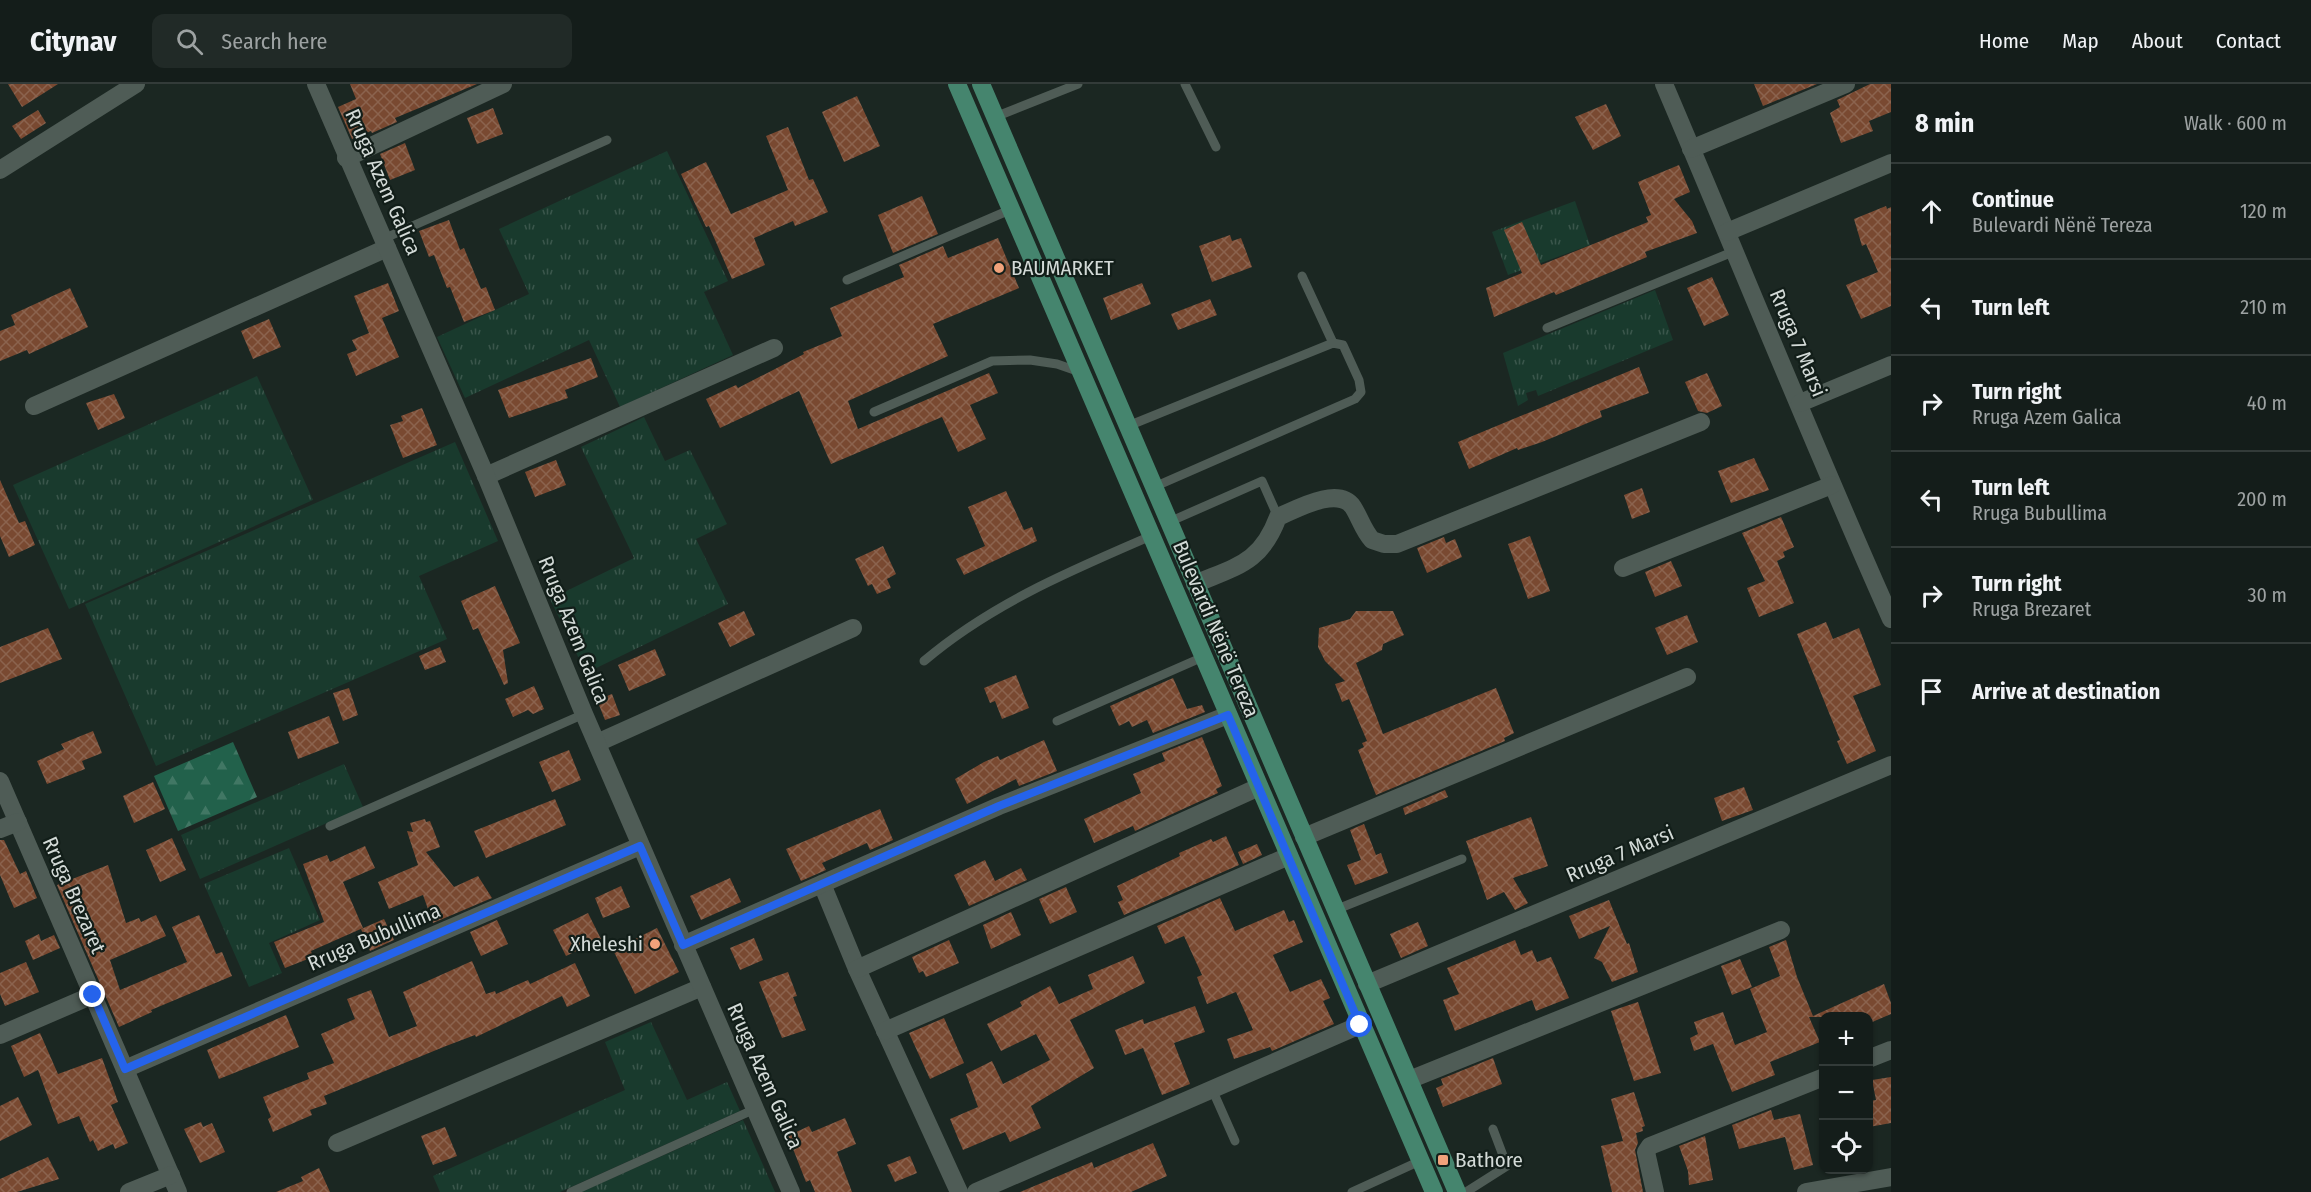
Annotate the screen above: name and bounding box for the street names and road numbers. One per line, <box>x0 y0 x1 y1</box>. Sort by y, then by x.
street label: Rruga Azem Galica <box>339 105 427 259</box>
street label: Rruga 7 Marsi <box>1764 285 1832 401</box>
street label: Bulevardi Nënë Tereza <box>1167 537 1265 721</box>
street label: Rruga Azem Galica <box>533 552 615 708</box>
street label: Rruga 7 Marsi <box>1562 820 1678 888</box>
street label: Rruga Brezaret <box>37 833 111 958</box>
street label: Rruga Bubullima <box>304 897 444 977</box>
street label: Rruga Azem Galica <box>721 999 809 1153</box>

